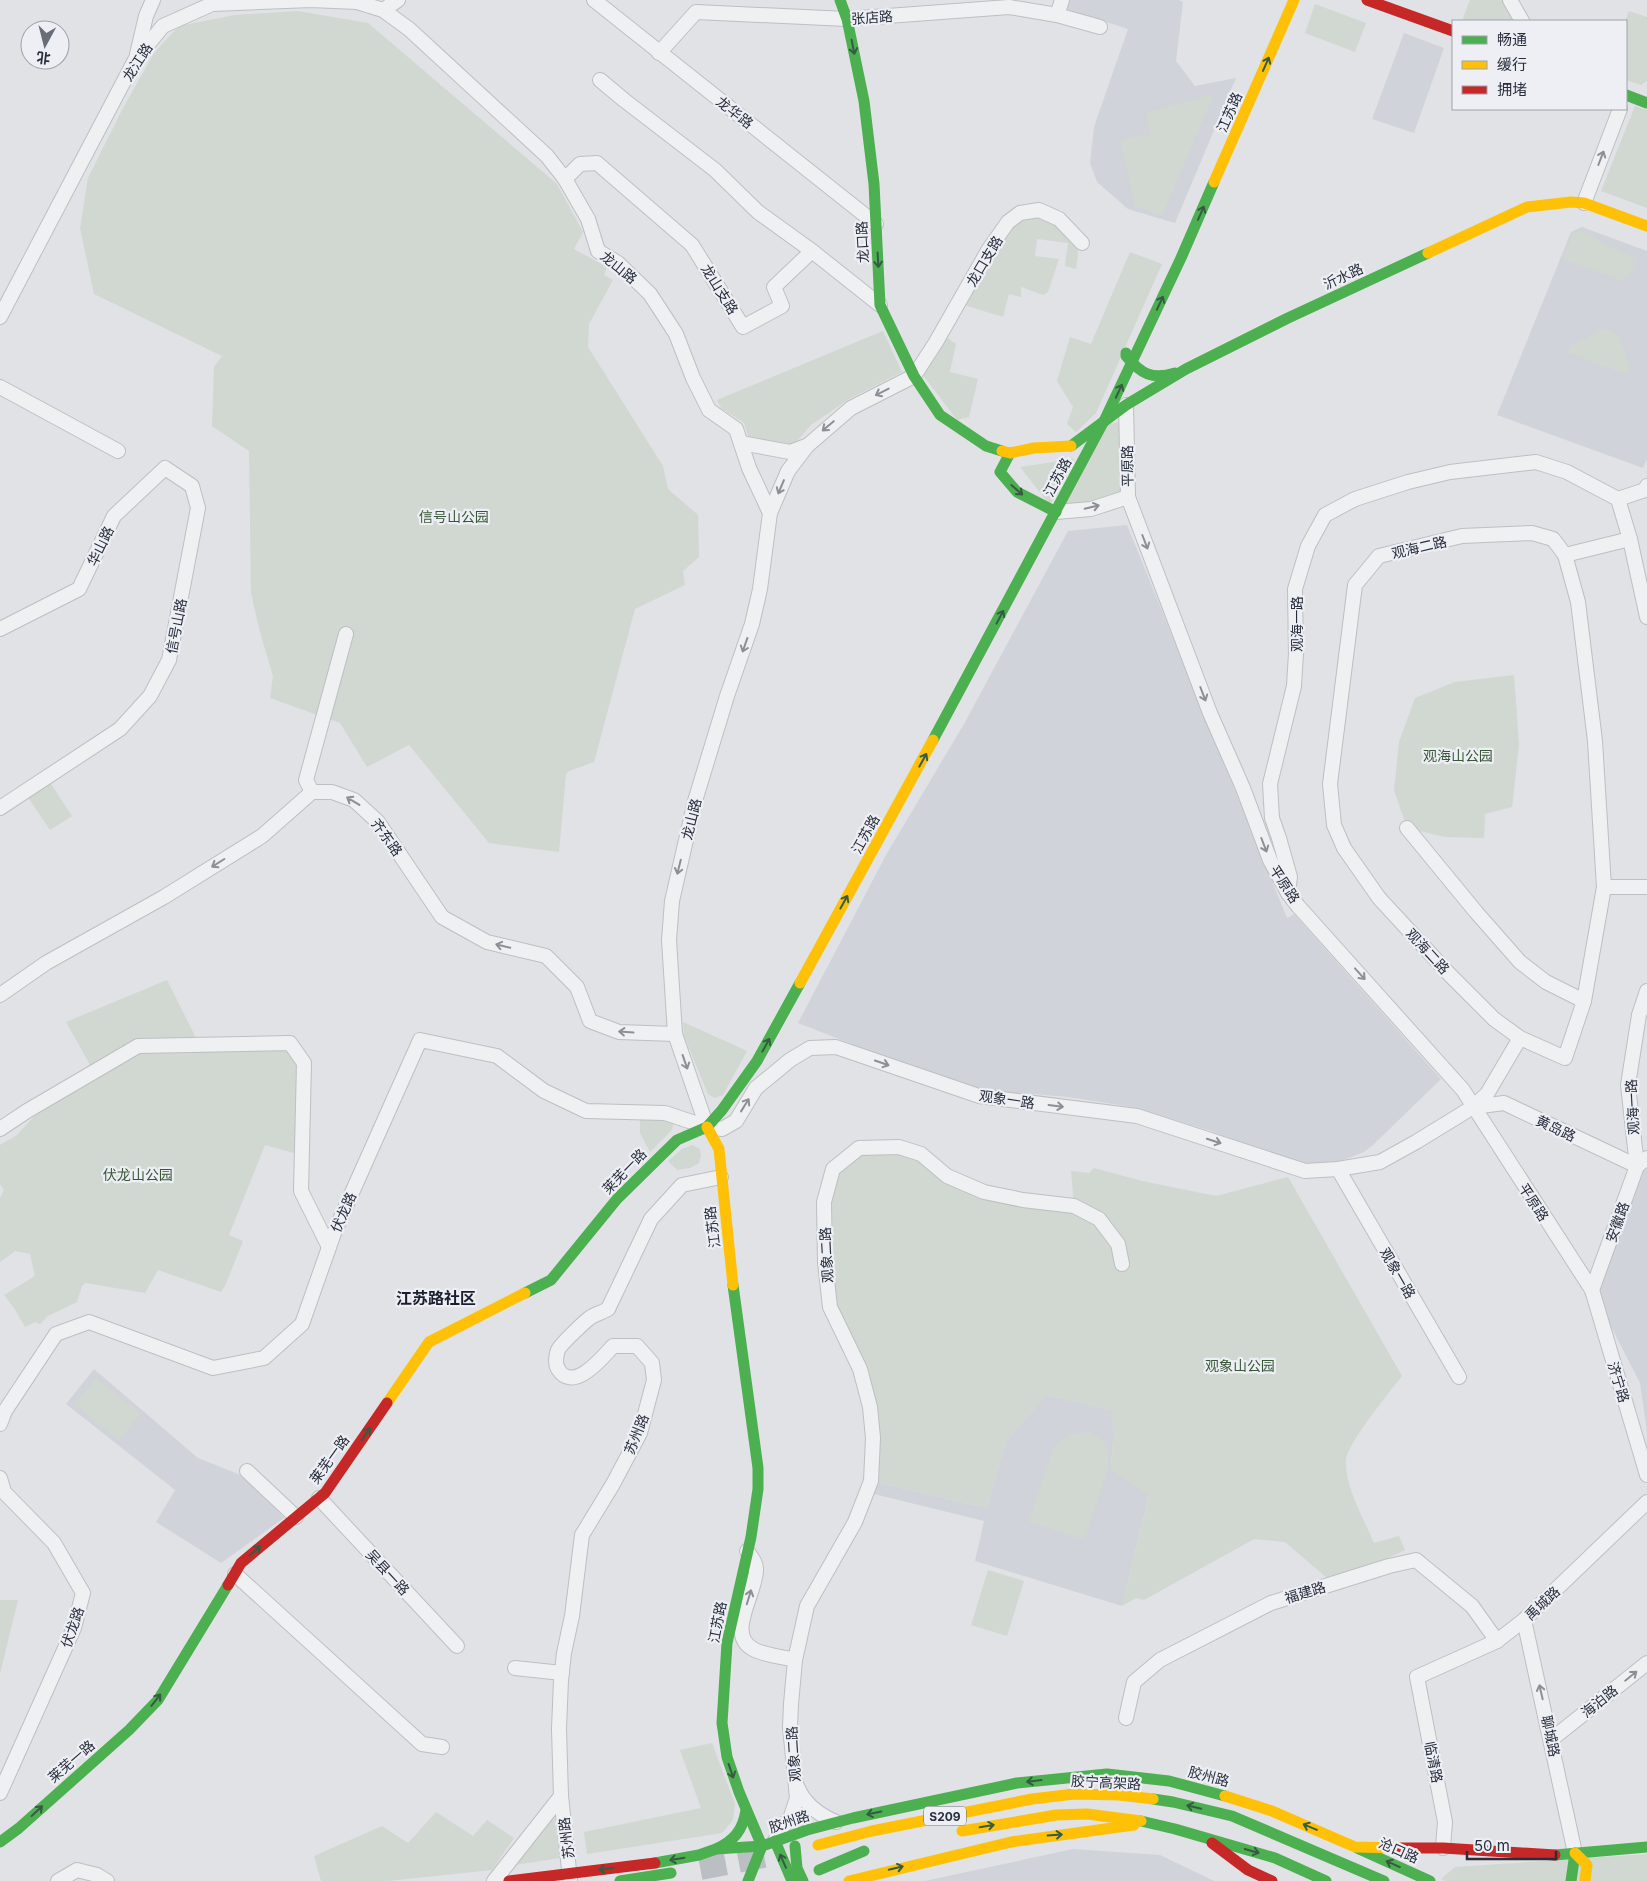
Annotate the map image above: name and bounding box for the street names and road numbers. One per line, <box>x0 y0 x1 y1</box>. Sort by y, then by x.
street label: 张店路 <box>850 7 894 27</box>
street label: 龙江路 <box>118 40 156 84</box>
street label: 江苏路 <box>1213 89 1245 135</box>
street label: 龙华路 <box>713 92 757 132</box>
street label: 龙口路 <box>852 221 872 263</box>
street label: 龙口支路 <box>962 233 1006 289</box>
street label: 龙山路 <box>597 247 641 287</box>
street label: 沂水路 <box>1320 259 1366 293</box>
street label: 龙山支路 <box>698 261 742 317</box>
street label: 平原路 <box>1118 445 1136 487</box>
street label: 江苏路 <box>1040 454 1074 500</box>
street label: 华山路 <box>83 523 117 569</box>
street label: 观海二路 <box>1390 532 1448 562</box>
street label: 观海一路 <box>1288 596 1305 652</box>
street label: 信号山路 <box>162 597 190 655</box>
street label: 龙山路 <box>678 797 704 841</box>
street label: 江苏路 <box>847 812 883 856</box>
street label: 齐东路 <box>368 815 406 859</box>
street label: 平原路 <box>1266 862 1304 906</box>
street label: 观海二路 <box>1403 925 1453 977</box>
street label: 观海一路 <box>1622 1079 1642 1135</box>
street label: 观象一路 <box>978 1087 1036 1111</box>
street label: 黄岛路 <box>1533 1111 1579 1145</box>
street label: 莱芜一路 <box>598 1145 650 1197</box>
street label: 平原路 <box>1515 1180 1553 1224</box>
street label: 伏龙路 <box>327 1189 359 1235</box>
street label: 安徽路 <box>1602 1199 1632 1245</box>
street label: 江苏路 <box>701 1205 723 1249</box>
street label: 观象二路 <box>816 1227 836 1283</box>
street label: 观象一路 <box>1377 1245 1419 1301</box>
street label: 济宁路 <box>1605 1359 1633 1405</box>
street label: 苏州路 <box>620 1411 652 1457</box>
street label: 莱芜一路 <box>306 1431 352 1487</box>
street label: 吴县一路 <box>363 1546 413 1598</box>
street label: 福建路 <box>1282 1578 1328 1606</box>
street label: 禹城路 <box>1521 1582 1563 1624</box>
street label: 江苏路 <box>705 1600 729 1644</box>
street label: 伏龙路 <box>57 1604 87 1650</box>
street label: 海泊路 <box>1577 1681 1621 1721</box>
street label: 聊城路 <box>1538 1714 1564 1758</box>
street label: 观象二路 <box>783 1725 803 1783</box>
street label: 莱芜一路 <box>44 1736 98 1786</box>
street label: 临清路 <box>1422 1740 1446 1784</box>
street label: 胶州路 <box>1187 1762 1231 1790</box>
street label: 胶宁高架路 <box>1071 1772 1141 1792</box>
street label: 胶州路 <box>766 1806 812 1836</box>
road number: S209 <box>924 1806 966 1825</box>
street label: 苏州路 <box>555 1816 577 1860</box>
street label: 沧口路 <box>1376 1834 1422 1866</box>

